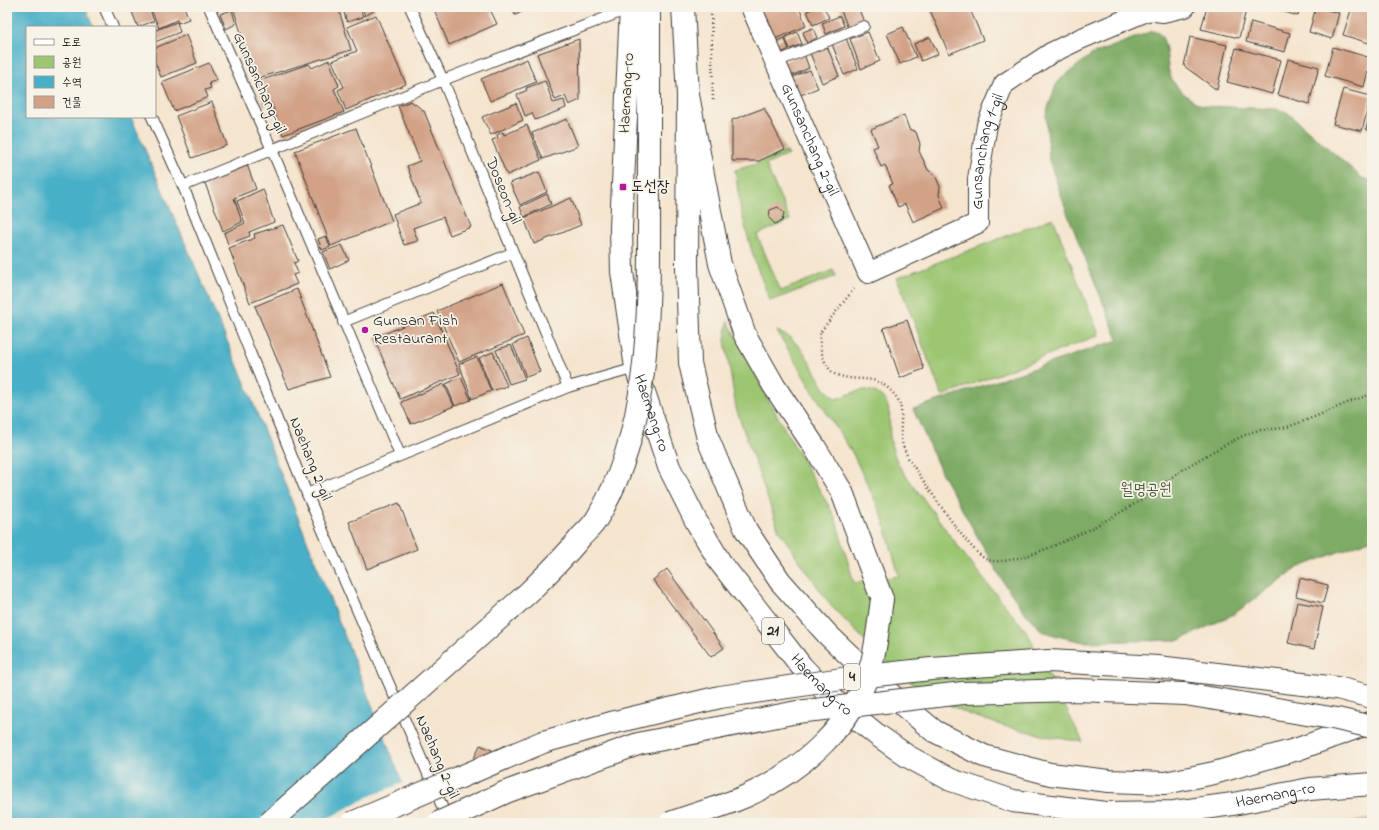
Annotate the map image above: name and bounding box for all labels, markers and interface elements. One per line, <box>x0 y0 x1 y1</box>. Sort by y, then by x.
legend <box>26 26 156 118</box>
street label: Gunsanchang-gil <box>226 28 292 138</box>
text: 도로 <box>62 34 81 52</box>
street label: Haemang-ro <box>613 52 641 134</box>
text: 공원 <box>62 54 81 72</box>
text: 수역 <box>62 74 82 92</box>
street label: Gunsanchang 2-gil <box>774 80 845 200</box>
street label: Gunsanchang 1-gil <box>966 90 1011 209</box>
text: 건물 <box>62 94 82 112</box>
street label: Doseon-gil <box>478 153 527 228</box>
place label: 도선장 <box>631 175 670 199</box>
marker: 도선장 <box>618 182 628 192</box>
place label: Gunsan Fish Restaurant <box>373 309 458 351</box>
marker: Gunsan Fish Restaurant <box>360 325 370 335</box>
street label: Haemang-ro <box>627 371 675 455</box>
street label: Naehang 2-gil <box>282 413 338 505</box>
park label: 월명공원 <box>1120 478 1172 502</box>
road number: 21 <box>762 618 784 644</box>
street label: Haemang-ro <box>784 649 857 722</box>
road number: 4 <box>844 664 860 690</box>
street label: Naehang 2-gil <box>409 712 465 803</box>
street label: Haemang-ro <box>1234 777 1316 815</box>

